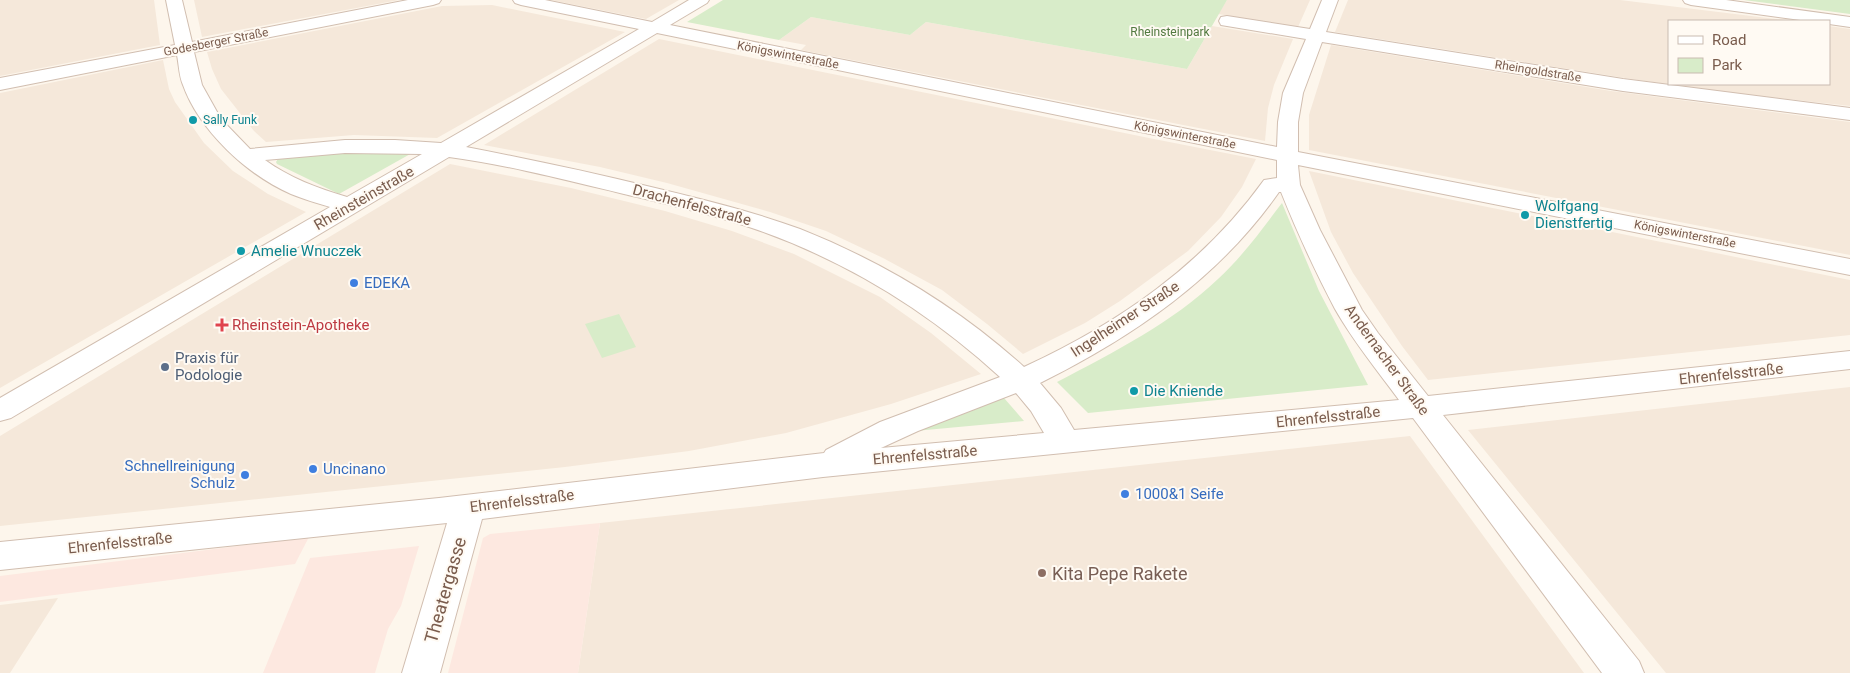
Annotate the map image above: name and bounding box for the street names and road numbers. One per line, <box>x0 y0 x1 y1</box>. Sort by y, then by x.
street label: Godesberger Straße <box>162 25 270 59</box>
street label: Königswinterstraße <box>736 38 840 72</box>
street label: Rheingoldstraße <box>1494 57 1582 85</box>
street label: Königswinterstraße <box>1133 118 1237 152</box>
street label: Rheinsteinstraße <box>311 162 417 234</box>
street label: Drachenfelsstraße <box>631 181 753 229</box>
street label: Königswinterstraße <box>1633 217 1737 251</box>
street label: Ingelheimer Straße <box>1067 277 1183 361</box>
street label: Andernacher Straße <box>1341 301 1433 419</box>
street label: Ehrenfelsstraße <box>1678 360 1784 388</box>
street label: Ehrenfelsstraße <box>1275 403 1381 431</box>
street label: Ehrenfelsstraße <box>872 441 978 469</box>
street label: Ehrenfelsstraße <box>469 486 575 516</box>
street label: Ehrenfelsstraße <box>67 529 173 557</box>
street label: Theatergasse <box>420 535 470 645</box>

